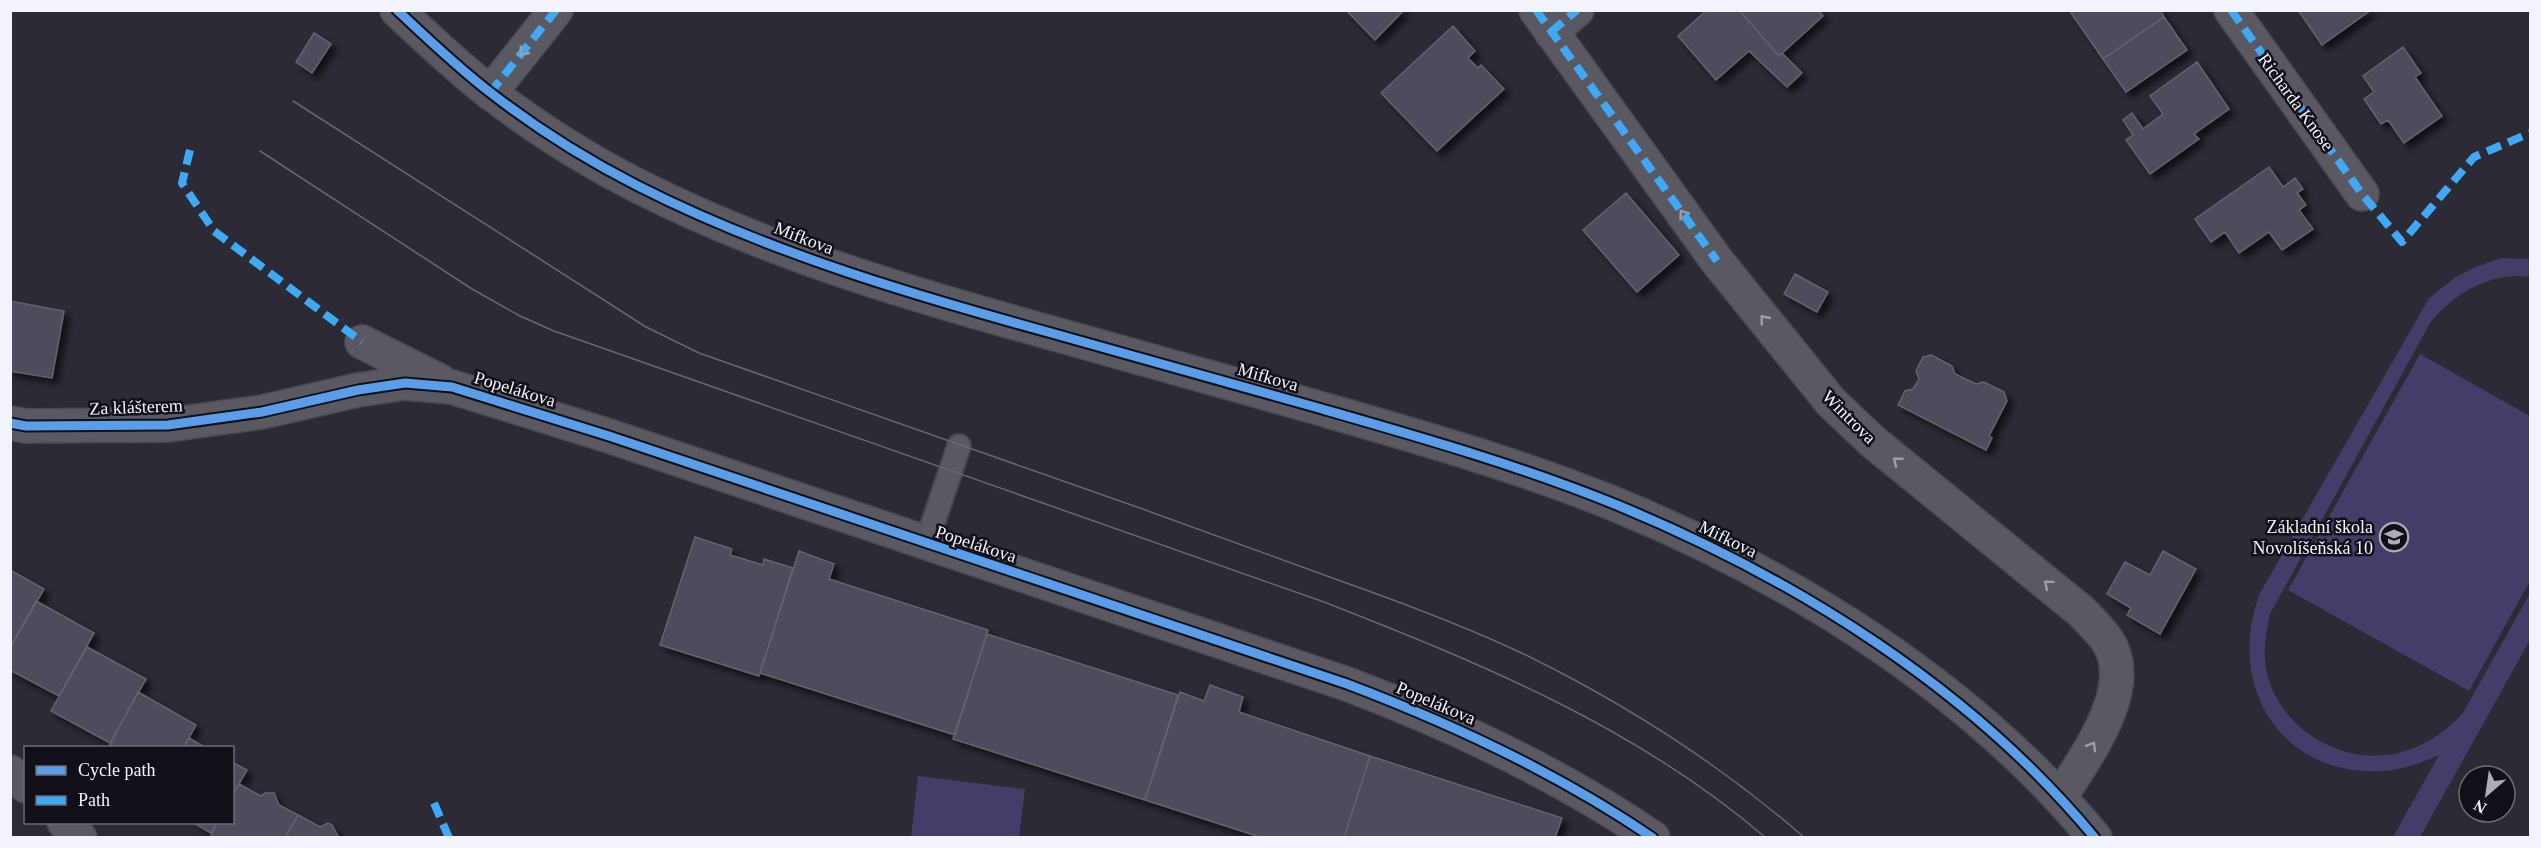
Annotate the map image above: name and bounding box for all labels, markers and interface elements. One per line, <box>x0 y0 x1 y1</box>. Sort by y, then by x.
one-way arrow <box>520 45 531 56</box>
street label: Richarda Knose <box>2254 49 2338 155</box>
one-way arrow <box>1679 209 1690 220</box>
street label: Mifkova <box>771 218 837 258</box>
one-way arrow <box>1760 315 1771 326</box>
street label: Mifkova <box>1235 359 1301 395</box>
street label: Popelákova <box>472 367 558 411</box>
street label: Wintrova <box>1818 386 1880 448</box>
street label: Za klášterem <box>89 395 183 419</box>
one-way arrow <box>1893 458 1904 469</box>
street label: Mifkova <box>1696 516 1760 562</box>
place label: Základní škola Novolíšeňská 10 <box>2253 517 2373 558</box>
school or university icon: Základní škola Novolíšeňská 10 <box>2378 521 2410 553</box>
street label: Popelákova <box>933 522 1019 566</box>
one-way arrow <box>2044 580 2055 591</box>
street label: Popelákova <box>1393 677 1479 729</box>
one-way arrow <box>2084 742 2096 752</box>
legend <box>24 746 234 824</box>
text: Cycle path <box>78 760 155 780</box>
north arrow <box>2457 764 2517 824</box>
text: Path <box>78 790 110 810</box>
text: N <box>2470 796 2489 817</box>

